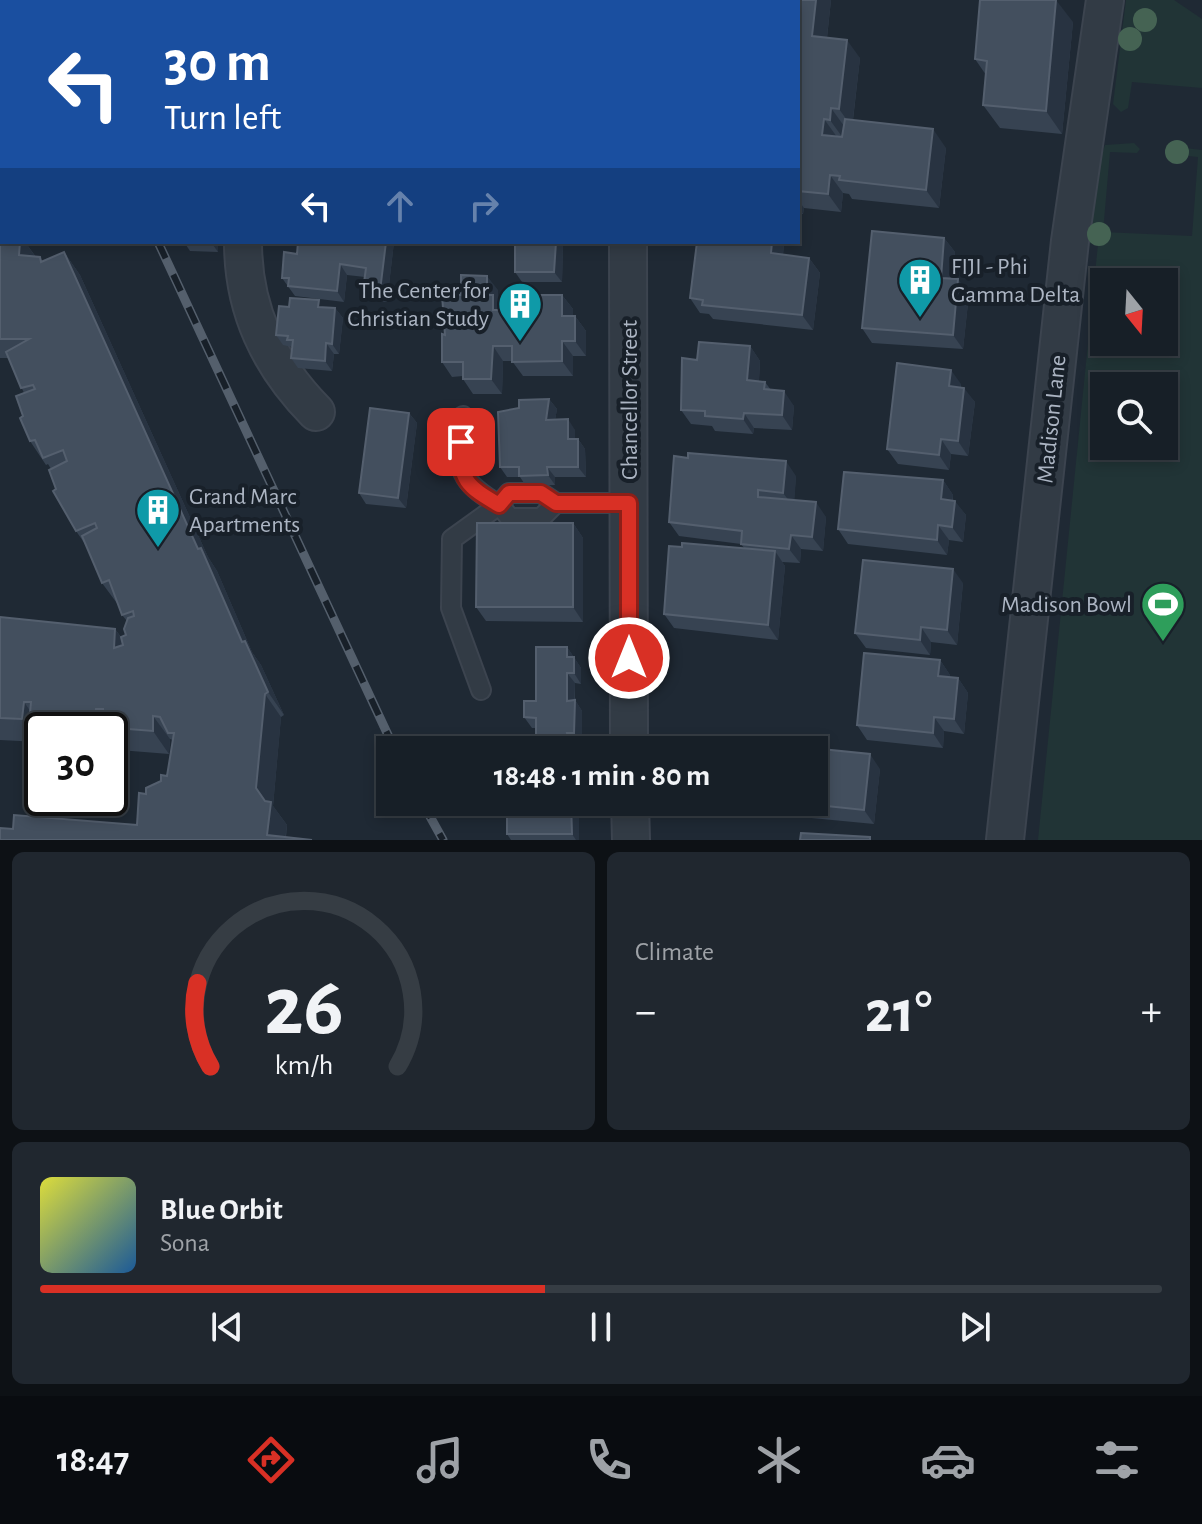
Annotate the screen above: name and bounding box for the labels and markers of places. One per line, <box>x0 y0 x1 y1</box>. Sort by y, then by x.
place label: FIJI - Phi Gamma Delta <box>951 255 1080 307</box>
building icon: FIJI - Phi Gamma Delta <box>896 256 944 319</box>
place label: The Center for Christian Study <box>347 279 489 331</box>
building icon: The Center for Christian Study <box>496 280 544 343</box>
pin <box>427 408 495 476</box>
place label: Grand Marc Apartments <box>189 485 300 537</box>
building icon: Grand Marc Apartments <box>134 486 182 549</box>
sports icon: Madison Bowl <box>1139 580 1187 643</box>
place label: Madison Bowl <box>1001 593 1132 617</box>

